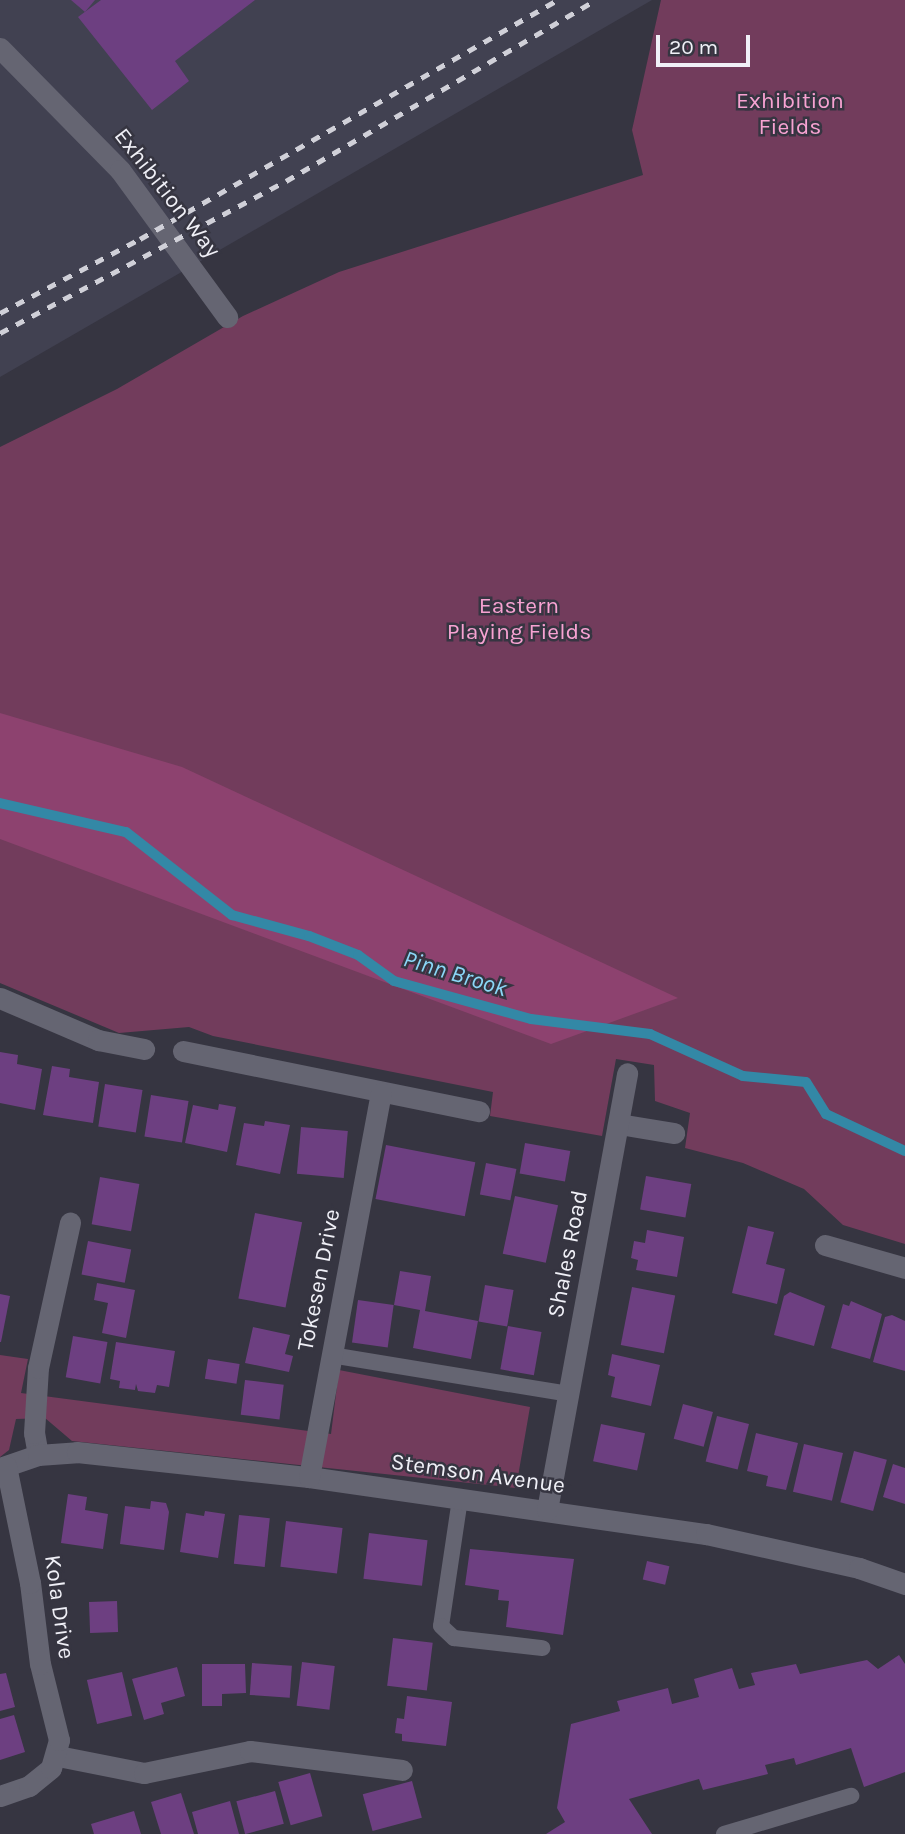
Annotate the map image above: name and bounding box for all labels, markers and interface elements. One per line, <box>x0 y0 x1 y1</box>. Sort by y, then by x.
scale bar <box>660 21 754 65</box>
text: 20 m <box>669 35 718 59</box>
park label: Exhibition Fields <box>736 87 844 141</box>
street label: Exhibition Way <box>108 123 226 263</box>
park label: Eastern Playing Fields <box>447 592 591 646</box>
water label: Pinn Brook <box>400 945 510 1003</box>
street label: Shales Road <box>542 1188 594 1320</box>
street label: Tokesen Drive <box>292 1207 346 1353</box>
street label: Stemson Avenue <box>389 1448 567 1500</box>
street label: Kola Drive <box>38 1553 80 1661</box>

